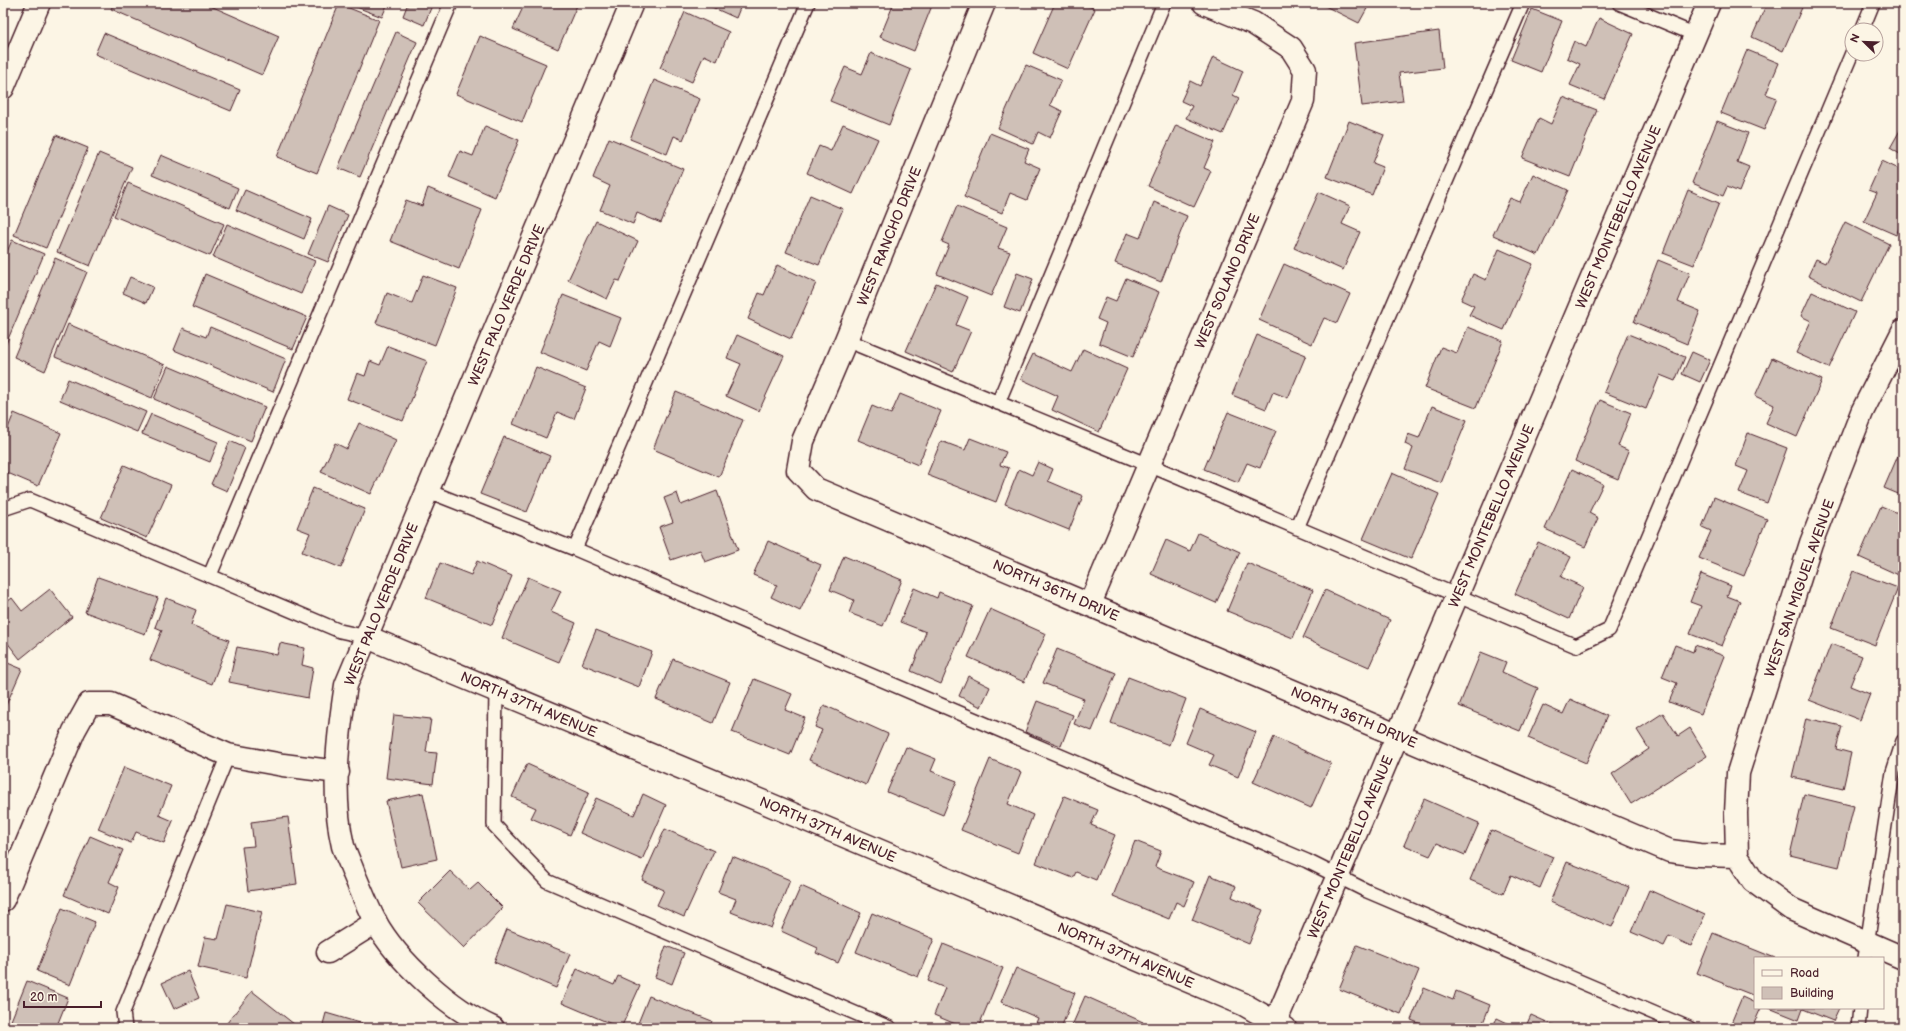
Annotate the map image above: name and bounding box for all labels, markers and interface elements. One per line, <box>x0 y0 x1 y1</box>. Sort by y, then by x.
north arrow <box>1844 22 1884 62</box>
text: N <box>1848 32 1863 45</box>
street label: WEST MONTEBELLO AVENUE <box>1572 123 1665 311</box>
street label: WEST RANCHO DRIVE <box>854 164 925 308</box>
street label: WEST SOLANO DRIVE <box>1191 211 1264 351</box>
street label: WEST PALO VERDE DRIVE <box>465 222 548 389</box>
street label: WEST MONTEBELLO AVENUE <box>1445 422 1538 610</box>
street label: WEST SAN MIGUEL AVENUE <box>1761 497 1838 679</box>
street label: WEST PALO VERDE DRIVE <box>341 520 422 688</box>
street label: NORTH 36TH DRIVE <box>990 556 1122 625</box>
street label: NORTH 37TH AVENUE <box>458 668 600 741</box>
street label: NORTH 36TH DRIVE <box>1288 683 1420 752</box>
street label: WEST MONTEBELLO AVENUE <box>1304 753 1397 941</box>
street label: NORTH 37TH AVENUE <box>757 793 899 866</box>
street label: NORTH 37TH AVENUE <box>1055 919 1197 992</box>
legend <box>1754 957 1884 1009</box>
text: Road <box>1790 966 1819 981</box>
scale bar <box>24 983 101 1009</box>
text: Building <box>1790 986 1834 1001</box>
text: 20 m <box>30 990 57 1005</box>

